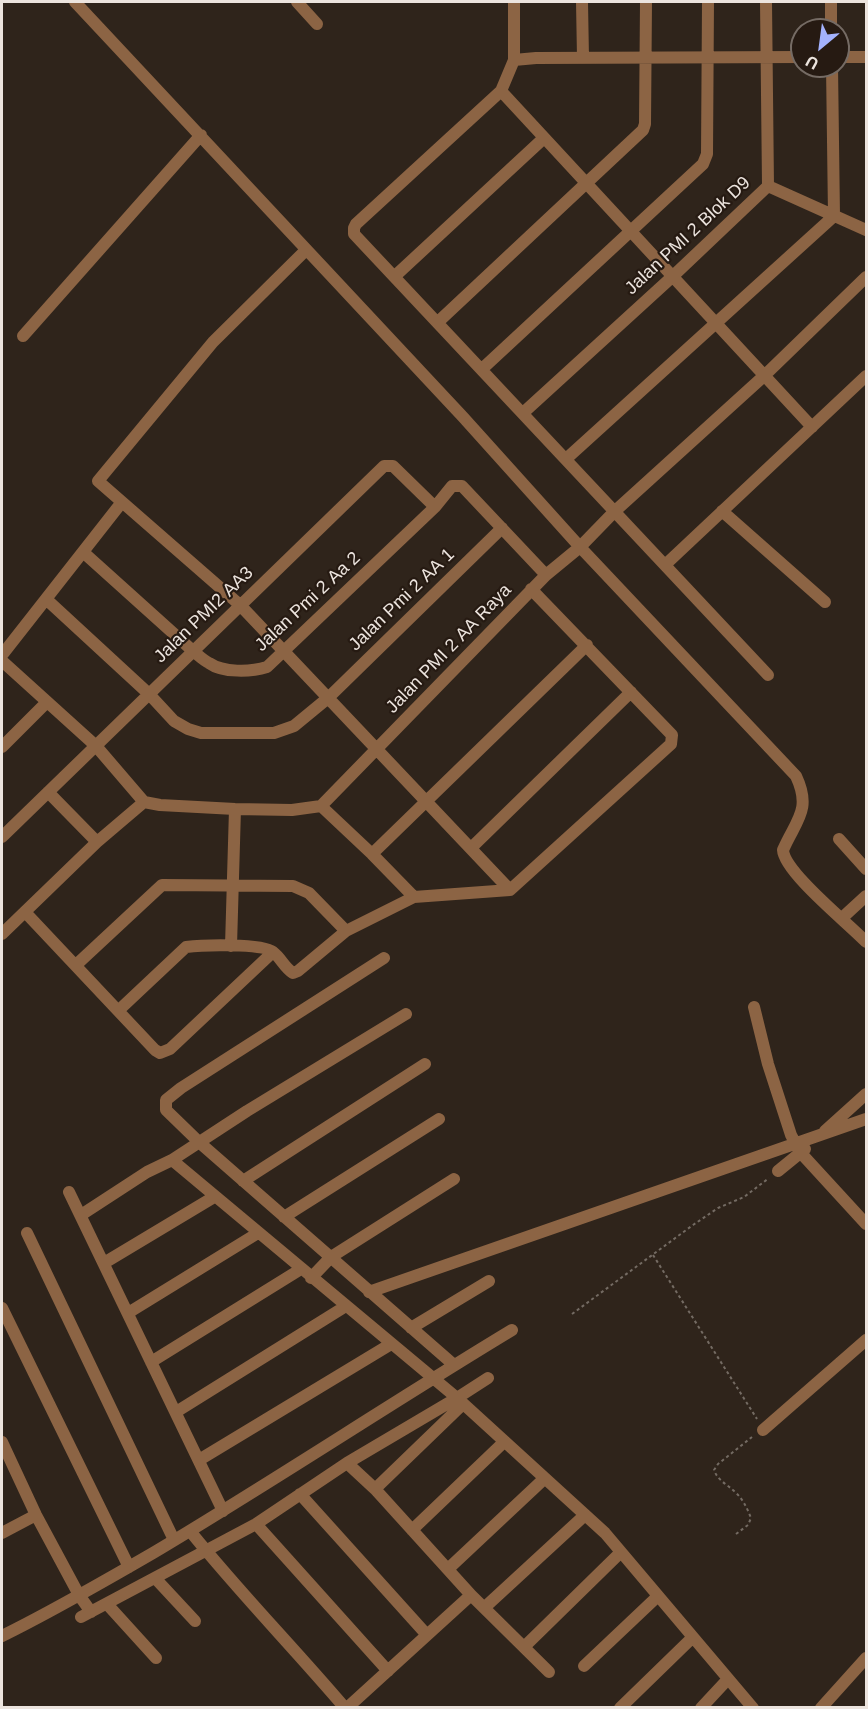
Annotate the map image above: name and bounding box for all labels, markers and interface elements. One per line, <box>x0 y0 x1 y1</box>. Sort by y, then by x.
north arrow <box>790 18 850 78</box>
text: U <box>803 52 821 73</box>
street label: Jalan PMI 2 Blok D9 <box>621 172 755 300</box>
street label: Jalan Pmi 2 AA 1 <box>345 544 459 656</box>
street label: Jalan Pmi 2 Aa 2 <box>251 548 365 656</box>
street label: Jalan PMI2 AA3 <box>150 562 258 668</box>
street label: Jalan PMI 2 AA Raya <box>382 580 516 718</box>

